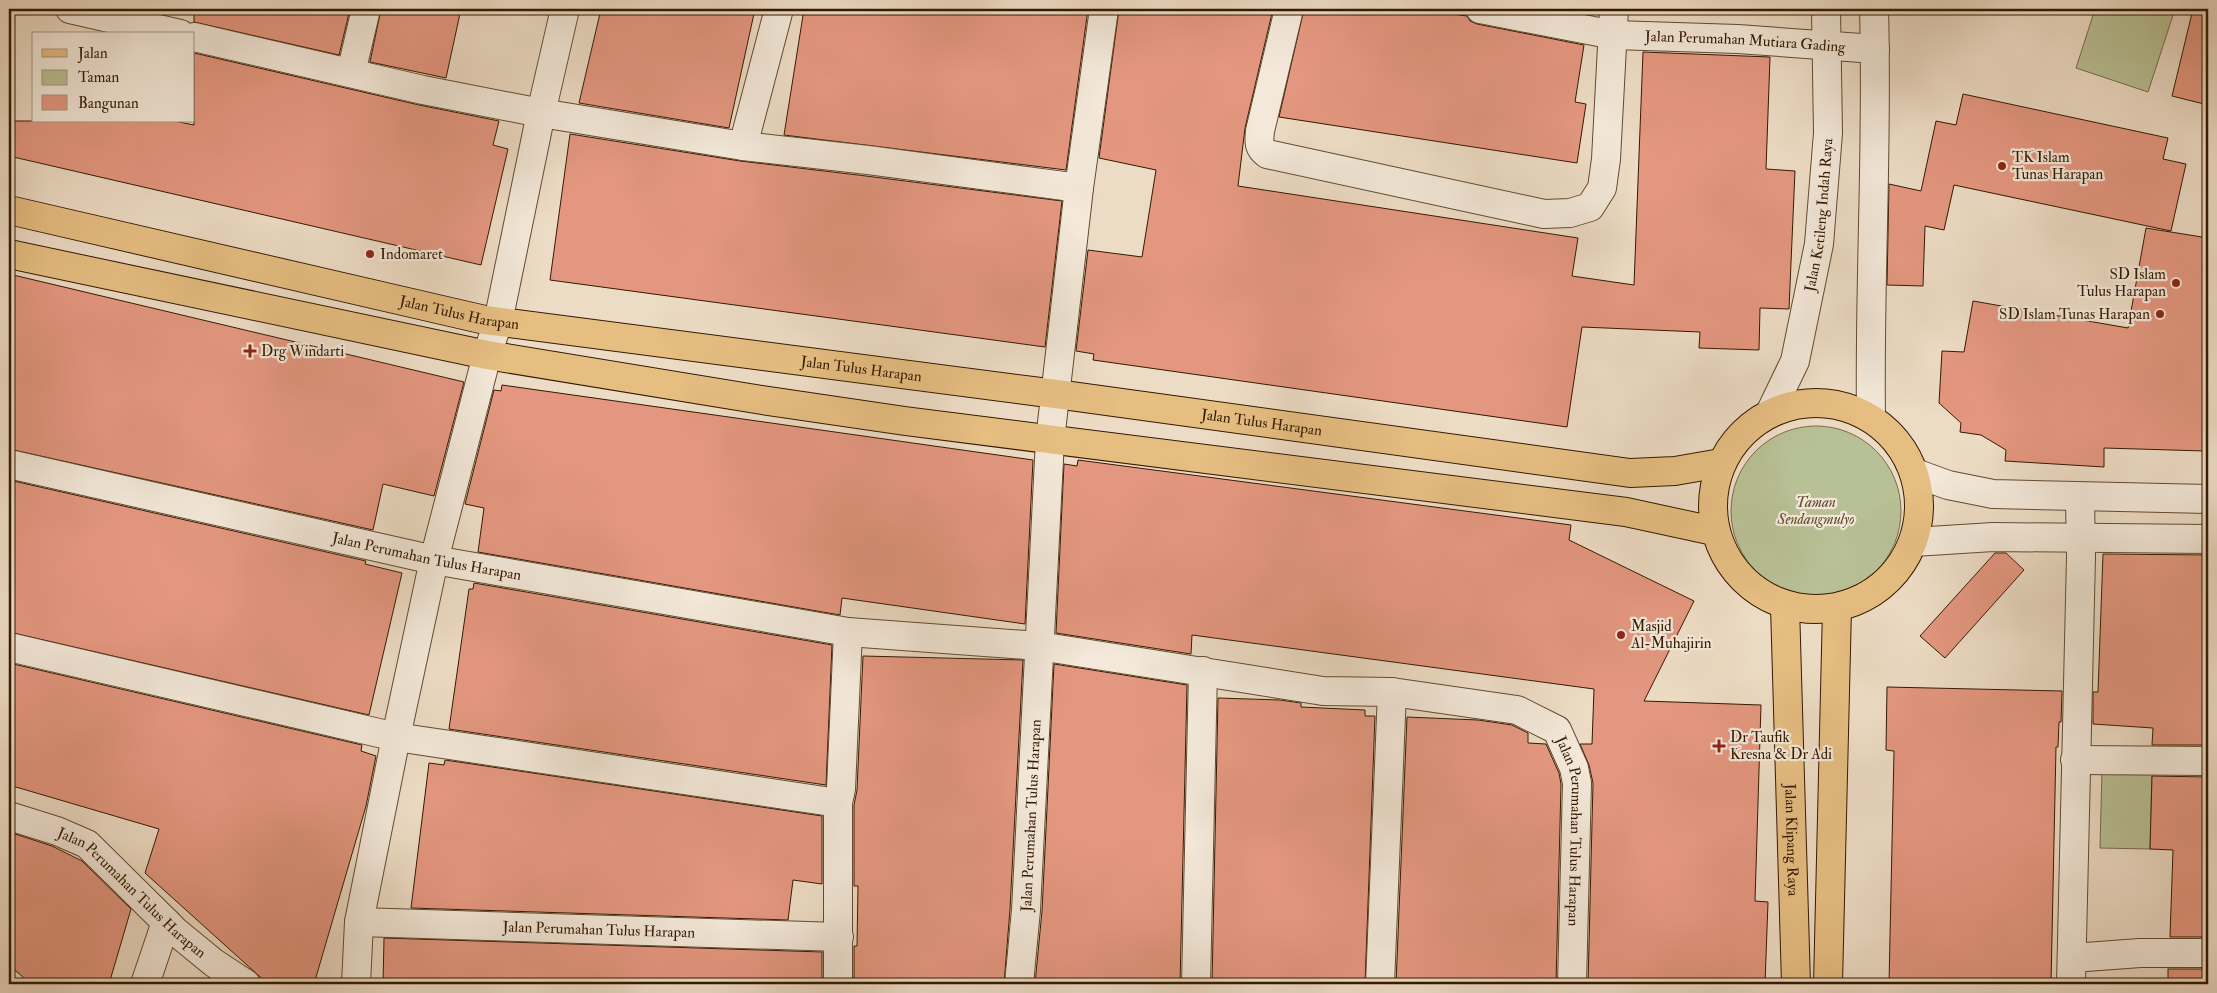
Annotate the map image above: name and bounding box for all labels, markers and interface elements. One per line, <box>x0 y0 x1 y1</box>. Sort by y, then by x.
street label: Jalan Perumahan Mutiara Gading <box>1644 27 1847 57</box>
legend <box>32 32 195 122</box>
text: Jalan <box>77 44 108 64</box>
text: Taman <box>78 68 119 87</box>
text: Bangunan <box>78 94 139 113</box>
street label: Jalan Ketileng Indah Raya <box>1800 137 1838 295</box>
place label: TK Islam Tunas Harapan <box>2012 148 2104 185</box>
marker: TK Islam Tunas Harapan <box>1996 160 2008 172</box>
place label: Indomaret <box>380 245 443 264</box>
marker: Indomaret <box>364 248 376 260</box>
place label: SD Islam Tulus Harapan <box>2077 265 2166 302</box>
marker: SD Islam Tulus Harapan <box>2170 277 2182 289</box>
street label: Jalan Tulus Harapan <box>396 291 521 334</box>
place label: SD Islam Tunas Harapan <box>1999 305 2150 325</box>
marker: SD Islam Tunas Harapan <box>2154 308 2166 320</box>
place label: Drg Windarti <box>261 342 344 361</box>
marker: Drg Windarti <box>243 344 257 358</box>
street label: Jalan Tulus Harapan <box>798 352 923 387</box>
street label: Jalan Tulus Harapan <box>1199 405 1324 441</box>
park label: Taman Sendangmulyo <box>1776 493 1855 529</box>
street label: Jalan Perumahan Tulus Harapan <box>329 528 523 585</box>
place label: Masjid Al-Muhajirin <box>1630 617 1712 653</box>
marker: Masjid Al-Muhajirin <box>1615 629 1627 641</box>
street label: Jalan Perumahan Tulus Harapan <box>1017 719 1046 913</box>
place label: Dr Taufik Kresna & Dr Adi <box>1730 728 1832 764</box>
street label: Jalan Perumahan Tulus Harapan <box>1550 732 1586 927</box>
marker: Dr Taufik Kresna & Dr Adi <box>1712 739 1726 753</box>
street label: Jalan Klipang Raya <box>1779 782 1802 897</box>
street label: Jalan Perumahan Tulus Harapan <box>53 823 210 963</box>
street label: Jalan Perumahan Tulus Harapan <box>501 917 696 943</box>

